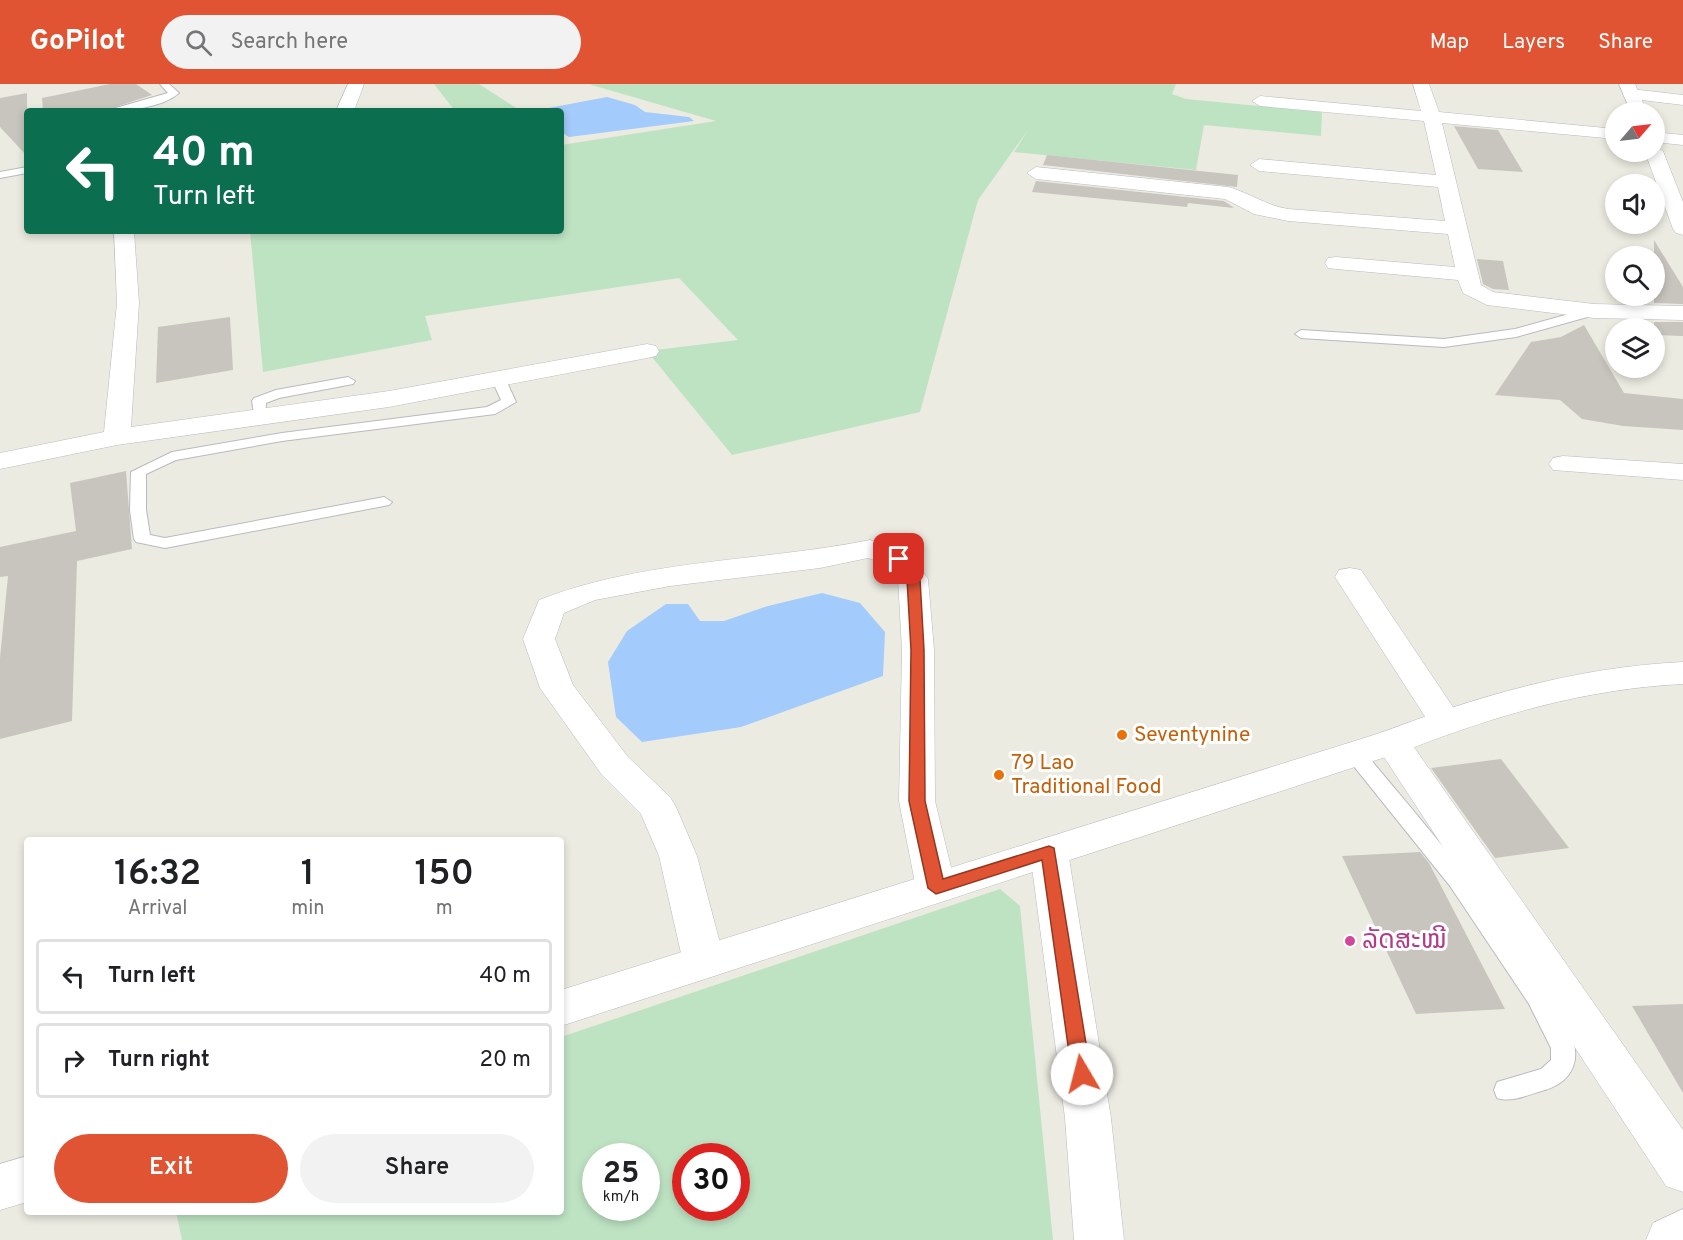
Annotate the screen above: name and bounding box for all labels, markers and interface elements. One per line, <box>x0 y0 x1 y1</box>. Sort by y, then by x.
search box <box>161 15 581 69</box>
text: GoPilot <box>30 24 125 60</box>
icon: search <box>182 26 215 59</box>
text: Search here <box>230 29 348 56</box>
text: Map <box>1430 29 1469 56</box>
text: Layers <box>1502 29 1565 56</box>
text: Share <box>1598 29 1653 56</box>
north arrow <box>1605 102 1665 162</box>
map controls <box>1605 102 1665 378</box>
text: 40 m <box>153 128 255 181</box>
icon: left <box>54 132 132 210</box>
button: sound <box>1605 174 1665 234</box>
text: Turn left <box>153 180 255 214</box>
button: search <box>1605 246 1665 306</box>
button: layers <box>1605 318 1665 378</box>
pin <box>873 533 924 584</box>
icon: arrive <box>882 542 915 575</box>
place label: Seventynine <box>1134 722 1250 749</box>
marker: Seventynine <box>1115 728 1129 742</box>
place label: 79 Lao Traditional Food <box>1011 750 1162 801</box>
marker: 79 Lao Traditional Food <box>992 768 1006 782</box>
text: 16:32 <box>114 852 201 898</box>
text: 1 <box>301 852 315 898</box>
text: 150 <box>414 852 474 898</box>
text: Arrival <box>128 896 187 922</box>
text: min <box>291 896 325 922</box>
text: m <box>436 896 453 922</box>
place label: ລັດສະໝີ <box>1362 925 1447 958</box>
marker: ລັດສະໝີ <box>1343 934 1357 948</box>
icon: left <box>57 960 90 993</box>
text: Turn left <box>108 963 196 990</box>
text: 40 m <box>479 963 531 990</box>
position arrow <box>1050 1042 1114 1106</box>
icon: right <box>57 1044 90 1077</box>
text: Turn right <box>108 1047 210 1074</box>
text: 20 m <box>480 1047 531 1074</box>
button: Exit <box>54 1134 288 1203</box>
button: Share <box>300 1134 534 1203</box>
speed limit sign: 30 <box>672 1143 750 1221</box>
text: 25 <box>603 1156 639 1193</box>
text: km/h <box>603 1188 639 1207</box>

